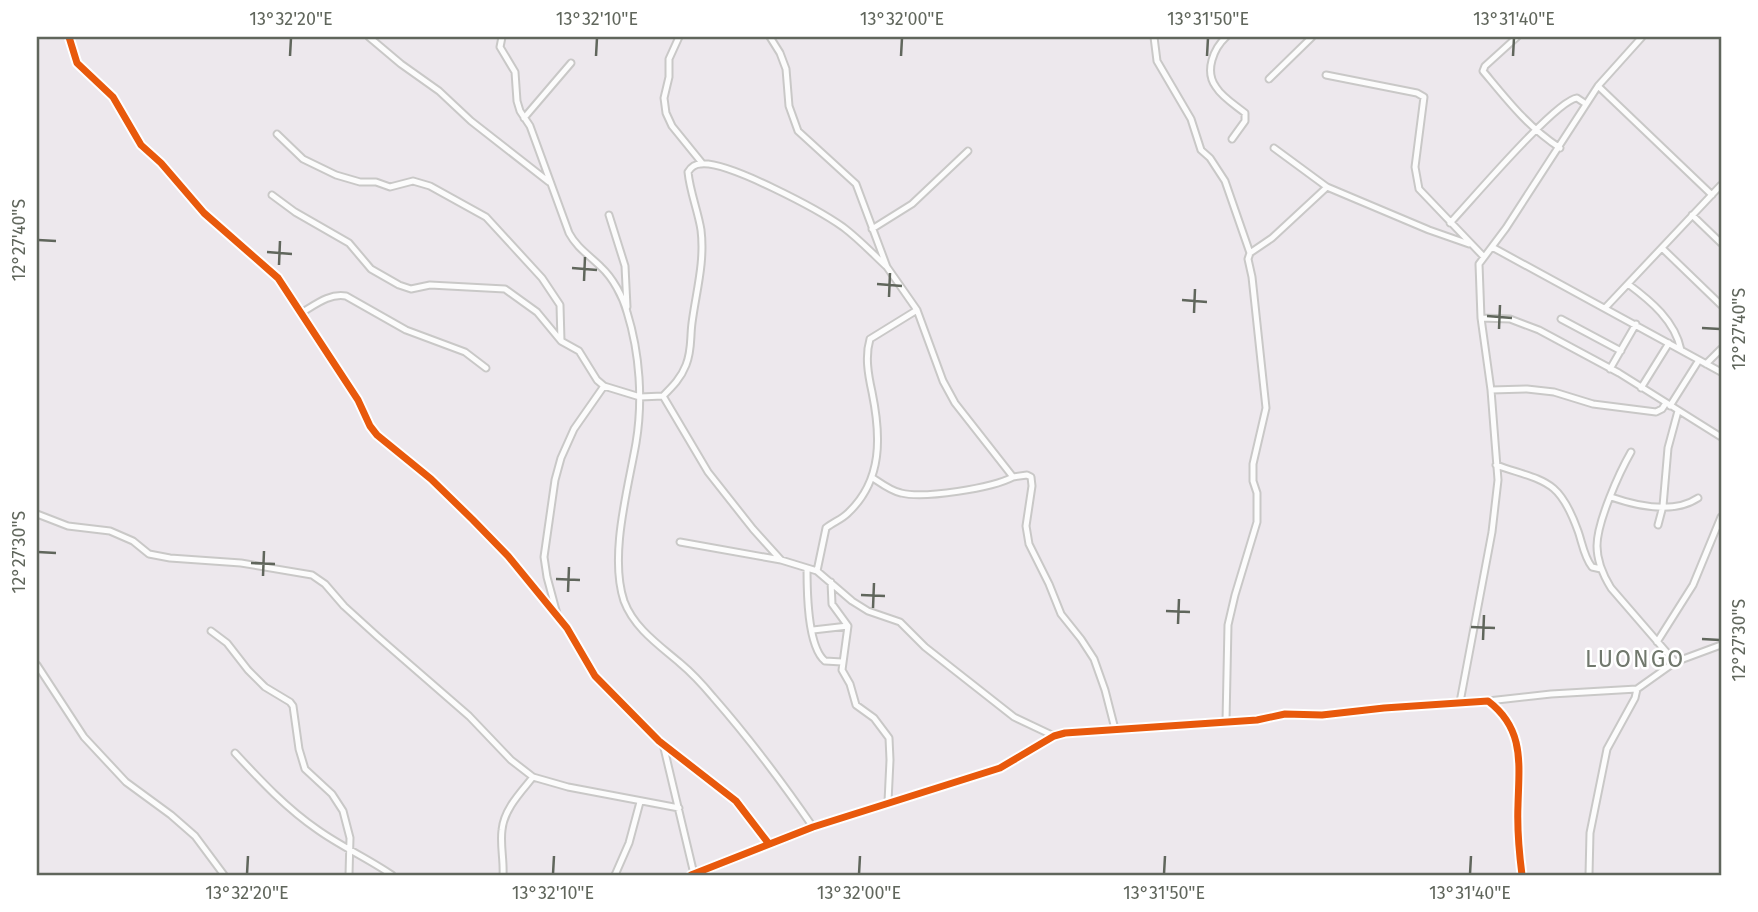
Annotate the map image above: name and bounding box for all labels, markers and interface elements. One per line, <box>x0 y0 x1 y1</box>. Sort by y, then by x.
text: 13°32'20"E <box>249 8 333 30</box>
text: 13°32'10"E <box>556 8 638 30</box>
text: 13°32'00"E <box>860 8 944 30</box>
text: 13°31'50"E <box>1167 8 1249 30</box>
text: 13°31'40"E <box>1473 8 1555 30</box>
text: 12°27'40"S <box>8 198 30 281</box>
text: 12°27'40"S <box>1728 287 1750 370</box>
text: 12°27'30"S <box>8 510 30 593</box>
text: 12°27'30"S <box>1728 598 1750 681</box>
district label: LUONGO <box>1585 645 1685 673</box>
text: 13°32'20"E <box>205 882 289 904</box>
text: 13°32'10"E <box>512 882 594 904</box>
text: 13°32'00"E <box>817 882 901 904</box>
text: 13°31'50"E <box>1123 882 1205 904</box>
text: 13°31'40"E <box>1429 882 1511 904</box>

